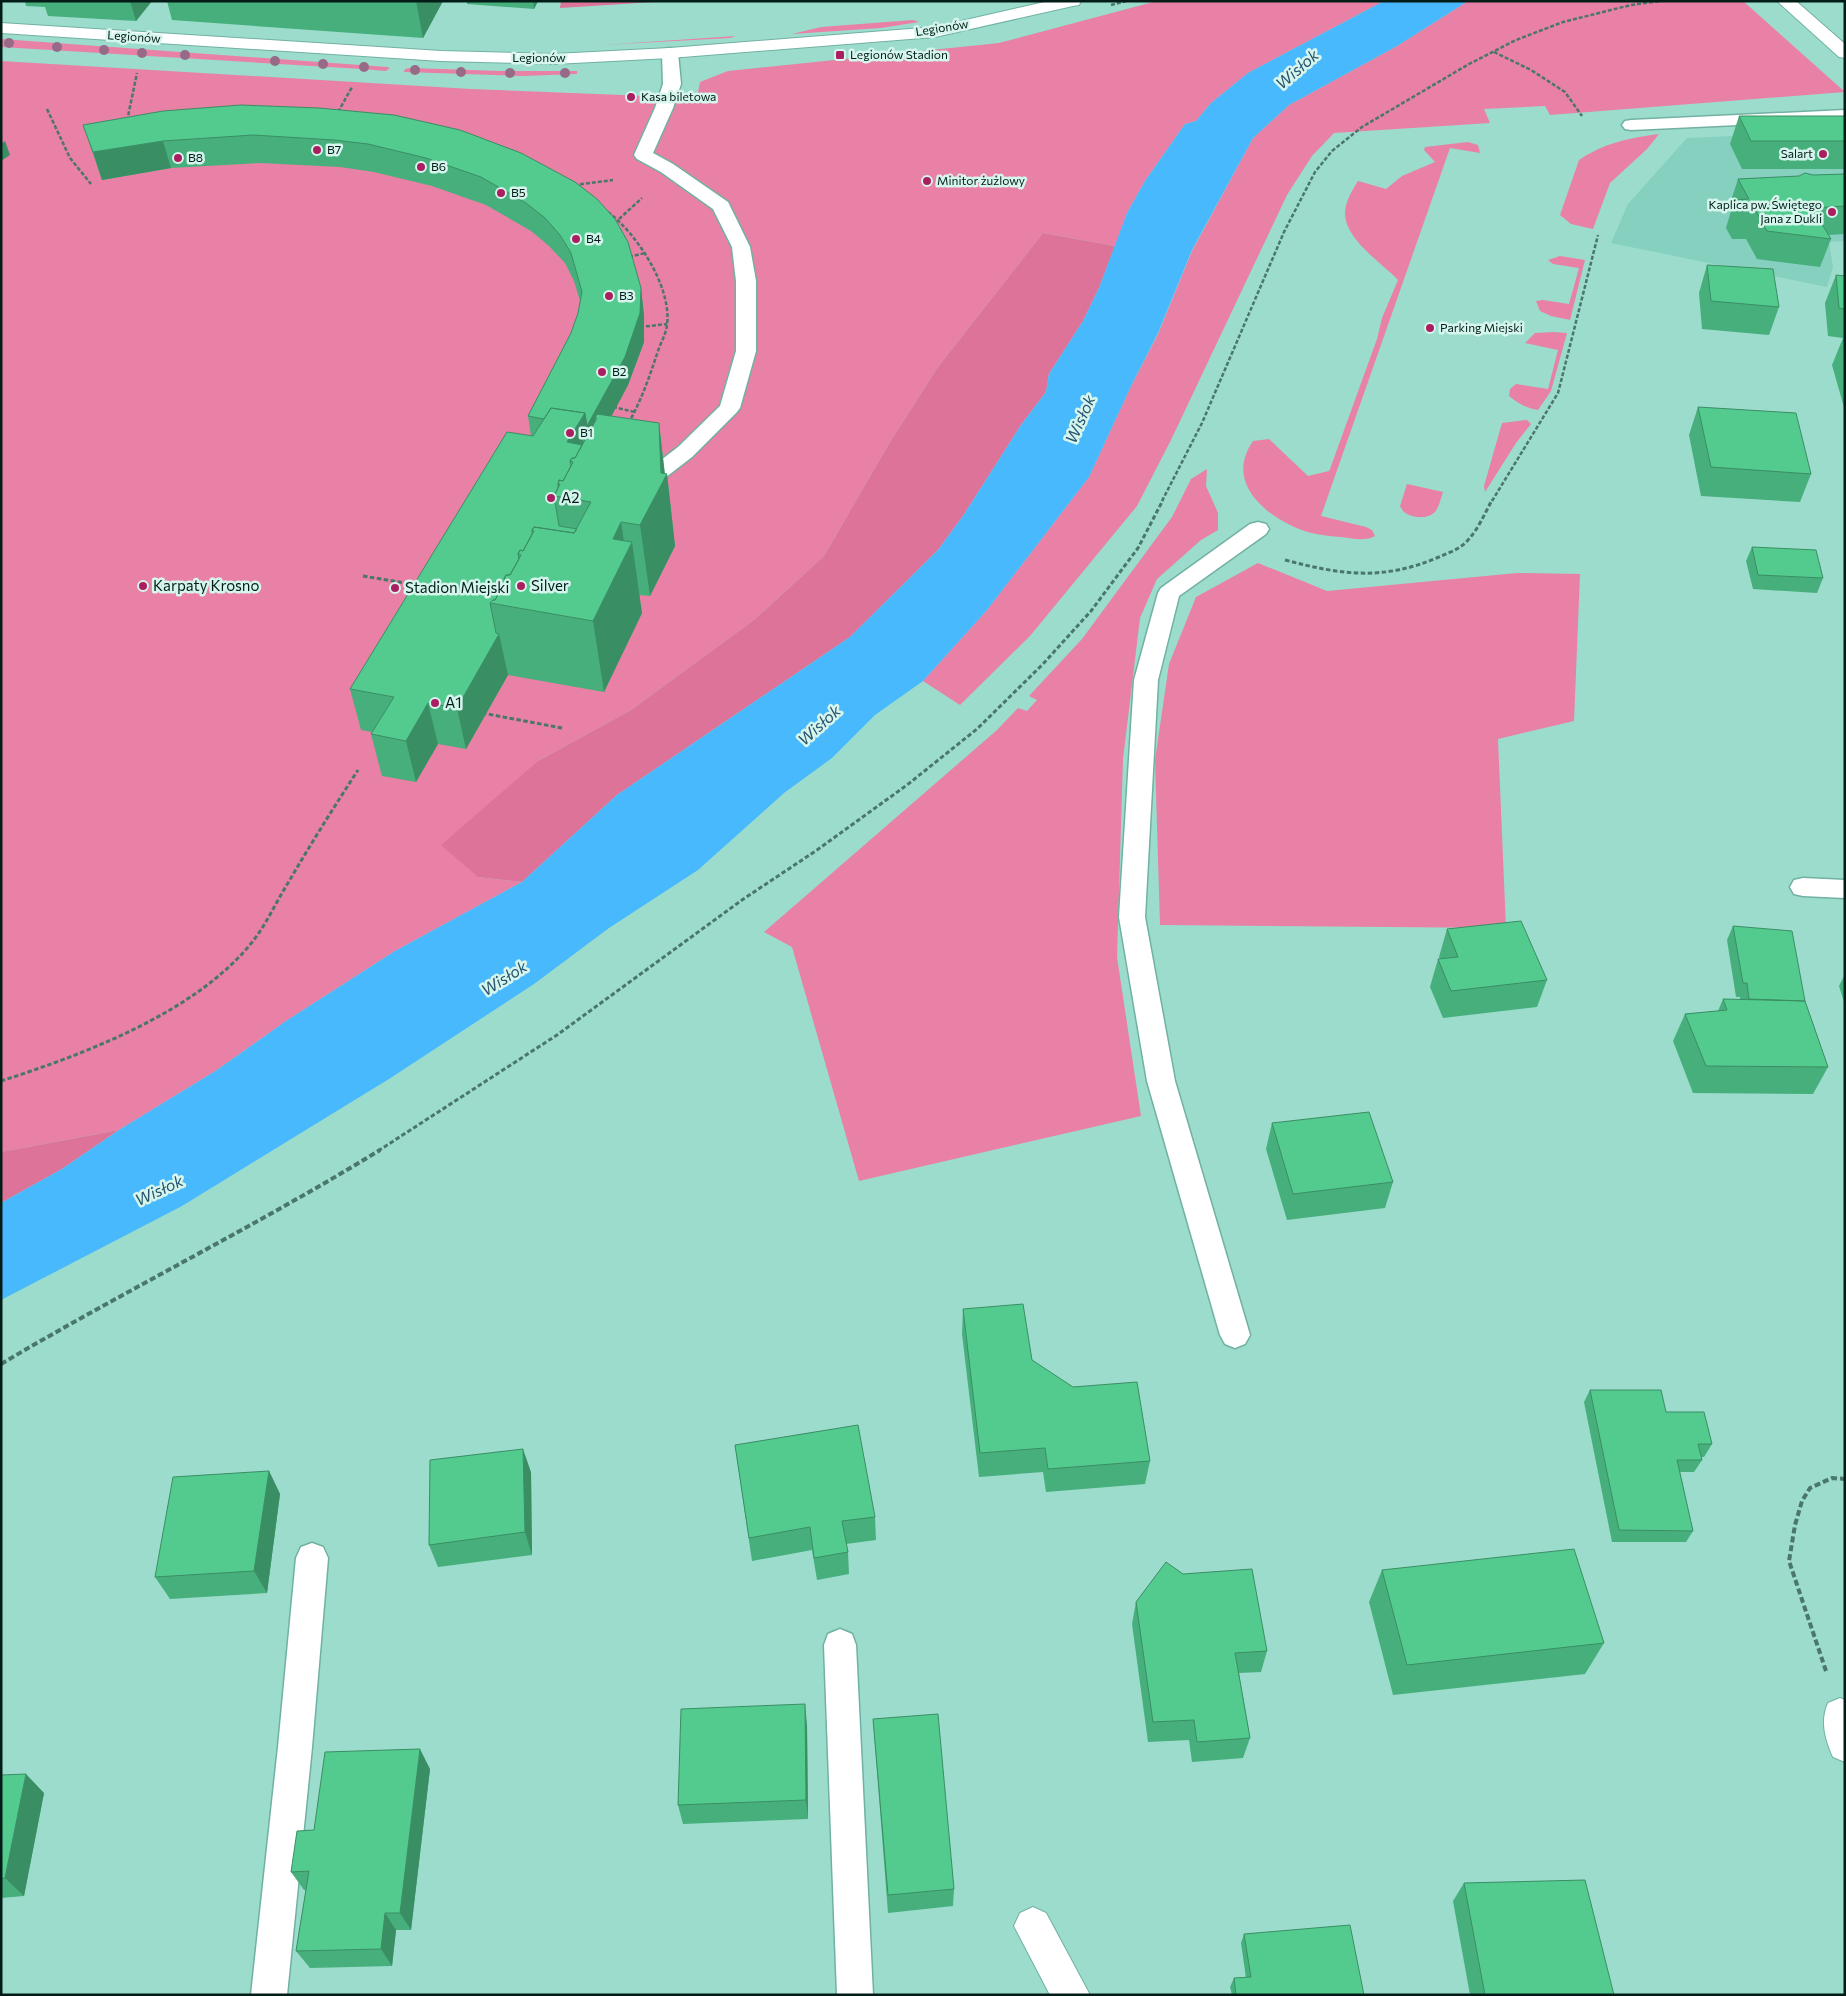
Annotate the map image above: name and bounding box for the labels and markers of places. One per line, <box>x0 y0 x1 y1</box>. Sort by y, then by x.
place label: Legionów Stadion <box>850 47 948 61</box>
marker: Legionów Stadion <box>834 49 846 61</box>
place label: Kasa biletowa <box>641 89 716 103</box>
marker: Kasa biletowa <box>625 91 637 103</box>
place label: B7 <box>327 142 341 156</box>
marker: B7 <box>311 144 323 156</box>
place label: Salart <box>1781 146 1813 160</box>
marker: Salart <box>1817 148 1829 160</box>
place label: B8 <box>188 150 203 164</box>
marker: B8 <box>172 152 184 164</box>
place label: B6 <box>431 159 446 173</box>
marker: B6 <box>415 161 427 173</box>
place label: Minitor żużlowy <box>937 173 1025 187</box>
marker: Minitor żużlowy <box>921 175 933 187</box>
place label: B5 <box>511 185 526 199</box>
marker: B5 <box>495 187 507 199</box>
place label: Kaplica pw. Świętego Jana z Dukli <box>1708 197 1822 226</box>
marker: Kaplica pw. Świętego Jana z Dukli <box>1826 206 1838 218</box>
place label: B4 <box>586 231 601 245</box>
marker: B4 <box>570 233 582 245</box>
place label: B3 <box>619 288 634 302</box>
marker: B3 <box>603 290 615 302</box>
place label: Parking Miejski <box>1440 320 1523 334</box>
marker: Parking Miejski <box>1424 322 1436 334</box>
place label: B2 <box>612 364 627 378</box>
marker: B2 <box>596 366 608 378</box>
place label: B1 <box>580 425 593 439</box>
marker: B1 <box>564 427 576 439</box>
place label: A2 <box>561 488 580 506</box>
marker: A2 <box>545 492 557 504</box>
place label: Karpaty Krosno <box>153 576 259 594</box>
place label: Silver <box>531 576 569 594</box>
place label: Stadion Miejski <box>405 578 509 596</box>
marker: Karpaty Krosno <box>137 580 149 592</box>
marker: Silver <box>515 580 527 592</box>
marker: Stadion Miejski <box>389 582 401 594</box>
place label: A1 <box>445 693 462 711</box>
marker: A1 <box>429 697 441 709</box>

